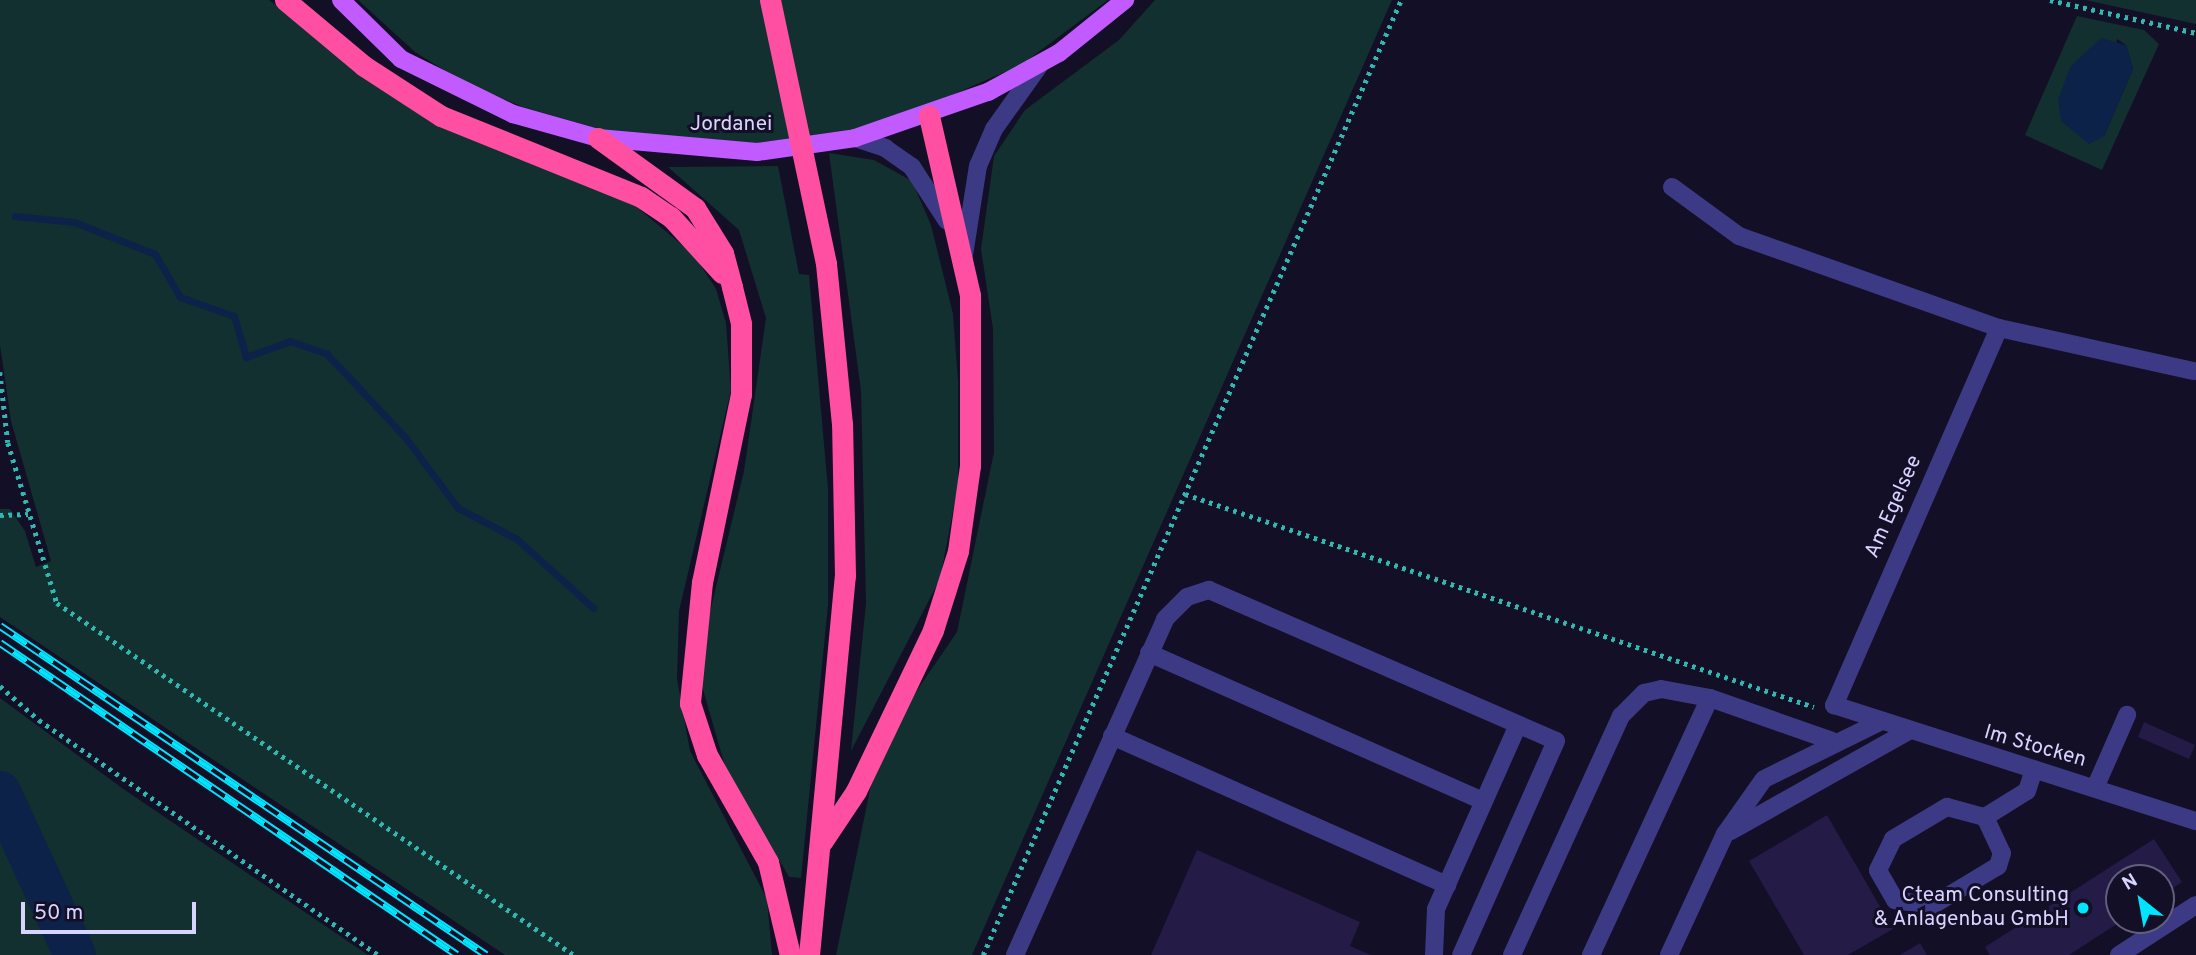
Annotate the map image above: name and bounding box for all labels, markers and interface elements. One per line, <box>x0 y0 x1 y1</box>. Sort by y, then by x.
street label: Jordanei <box>690 112 772 138</box>
street label: Am Egelsee <box>1860 452 1928 562</box>
street label: Im Stocken <box>1981 720 2089 774</box>
north arrow <box>2105 864 2175 934</box>
text: N <box>2118 869 2142 897</box>
place label: Cteam Consulting & Anlagenbau GmbH <box>1873 883 2069 933</box>
scale bar <box>24 888 200 932</box>
text: 50 m <box>34 900 83 927</box>
marker: Cteam Consulting & Anlagenbau GmbH <box>2075 900 2091 916</box>

